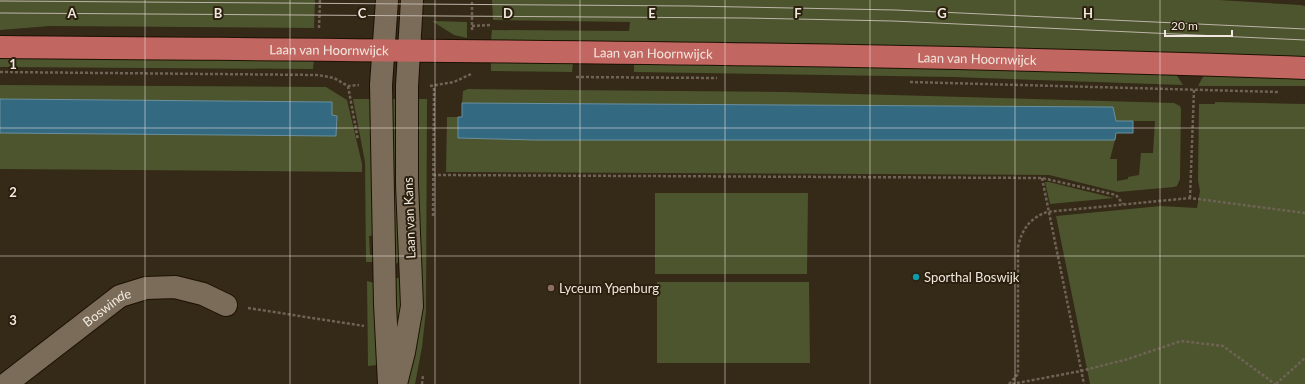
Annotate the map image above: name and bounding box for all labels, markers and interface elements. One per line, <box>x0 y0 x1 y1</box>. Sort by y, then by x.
text: A <box>66 5 77 21</box>
text: B <box>214 5 223 21</box>
text: C <box>358 5 367 21</box>
text: D <box>503 5 513 21</box>
text: E <box>648 5 656 21</box>
text: F <box>794 5 802 21</box>
text: G <box>937 5 947 21</box>
text: H <box>1083 5 1093 21</box>
scale bar <box>1165 12 1232 38</box>
text: 20 m <box>1171 18 1198 33</box>
street label: Laan van Hoornwijck <box>269 41 389 58</box>
street label: Laan van Hoornwijck <box>593 44 713 62</box>
street label: Laan van Hoornwijck <box>917 49 1037 68</box>
text: 1 <box>9 56 17 72</box>
street label: Laan van Kans <box>400 177 418 259</box>
text: 2 <box>9 184 17 200</box>
place label: Sporthal Boswijk <box>924 269 1020 285</box>
marker: Sporthal Boswijk <box>911 272 921 282</box>
place label: Lyceum Ypenburg <box>559 280 659 296</box>
marker: Lyceum Ypenburg <box>546 283 556 293</box>
street label: Boswinde <box>79 285 133 330</box>
text: 3 <box>9 312 17 328</box>

